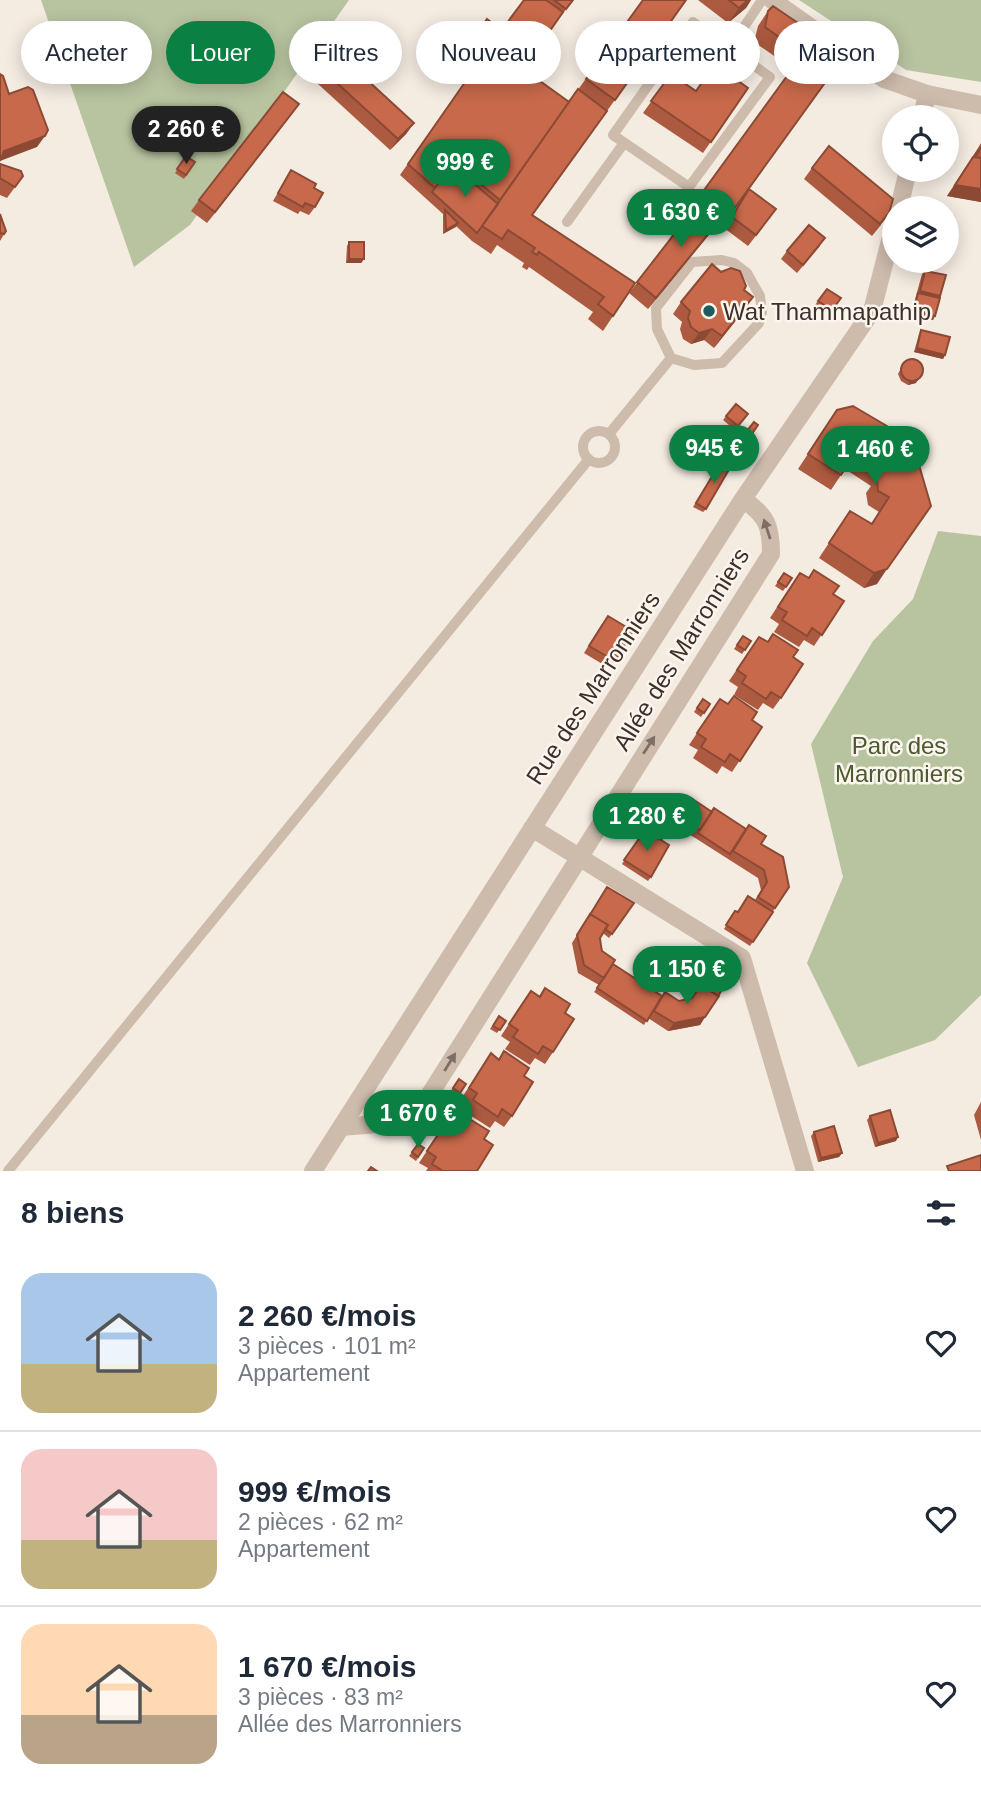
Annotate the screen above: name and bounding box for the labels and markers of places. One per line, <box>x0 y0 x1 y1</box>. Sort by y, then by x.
pin: 2 260 € <box>121 106 251 166</box>
pin: 999 € <box>416 140 514 199</box>
pin: 1 630 € <box>616 190 746 249</box>
place label: Wat Thammapathip <box>723 298 931 325</box>
marker: Wat Thammapathip <box>701 303 717 319</box>
pin: 945 € <box>665 426 763 485</box>
pin: 1 460 € <box>810 426 940 486</box>
pin: 1 280 € <box>582 794 712 853</box>
pin: 1 150 € <box>622 946 752 1006</box>
pin: 1 670 € <box>353 1090 483 1150</box>

